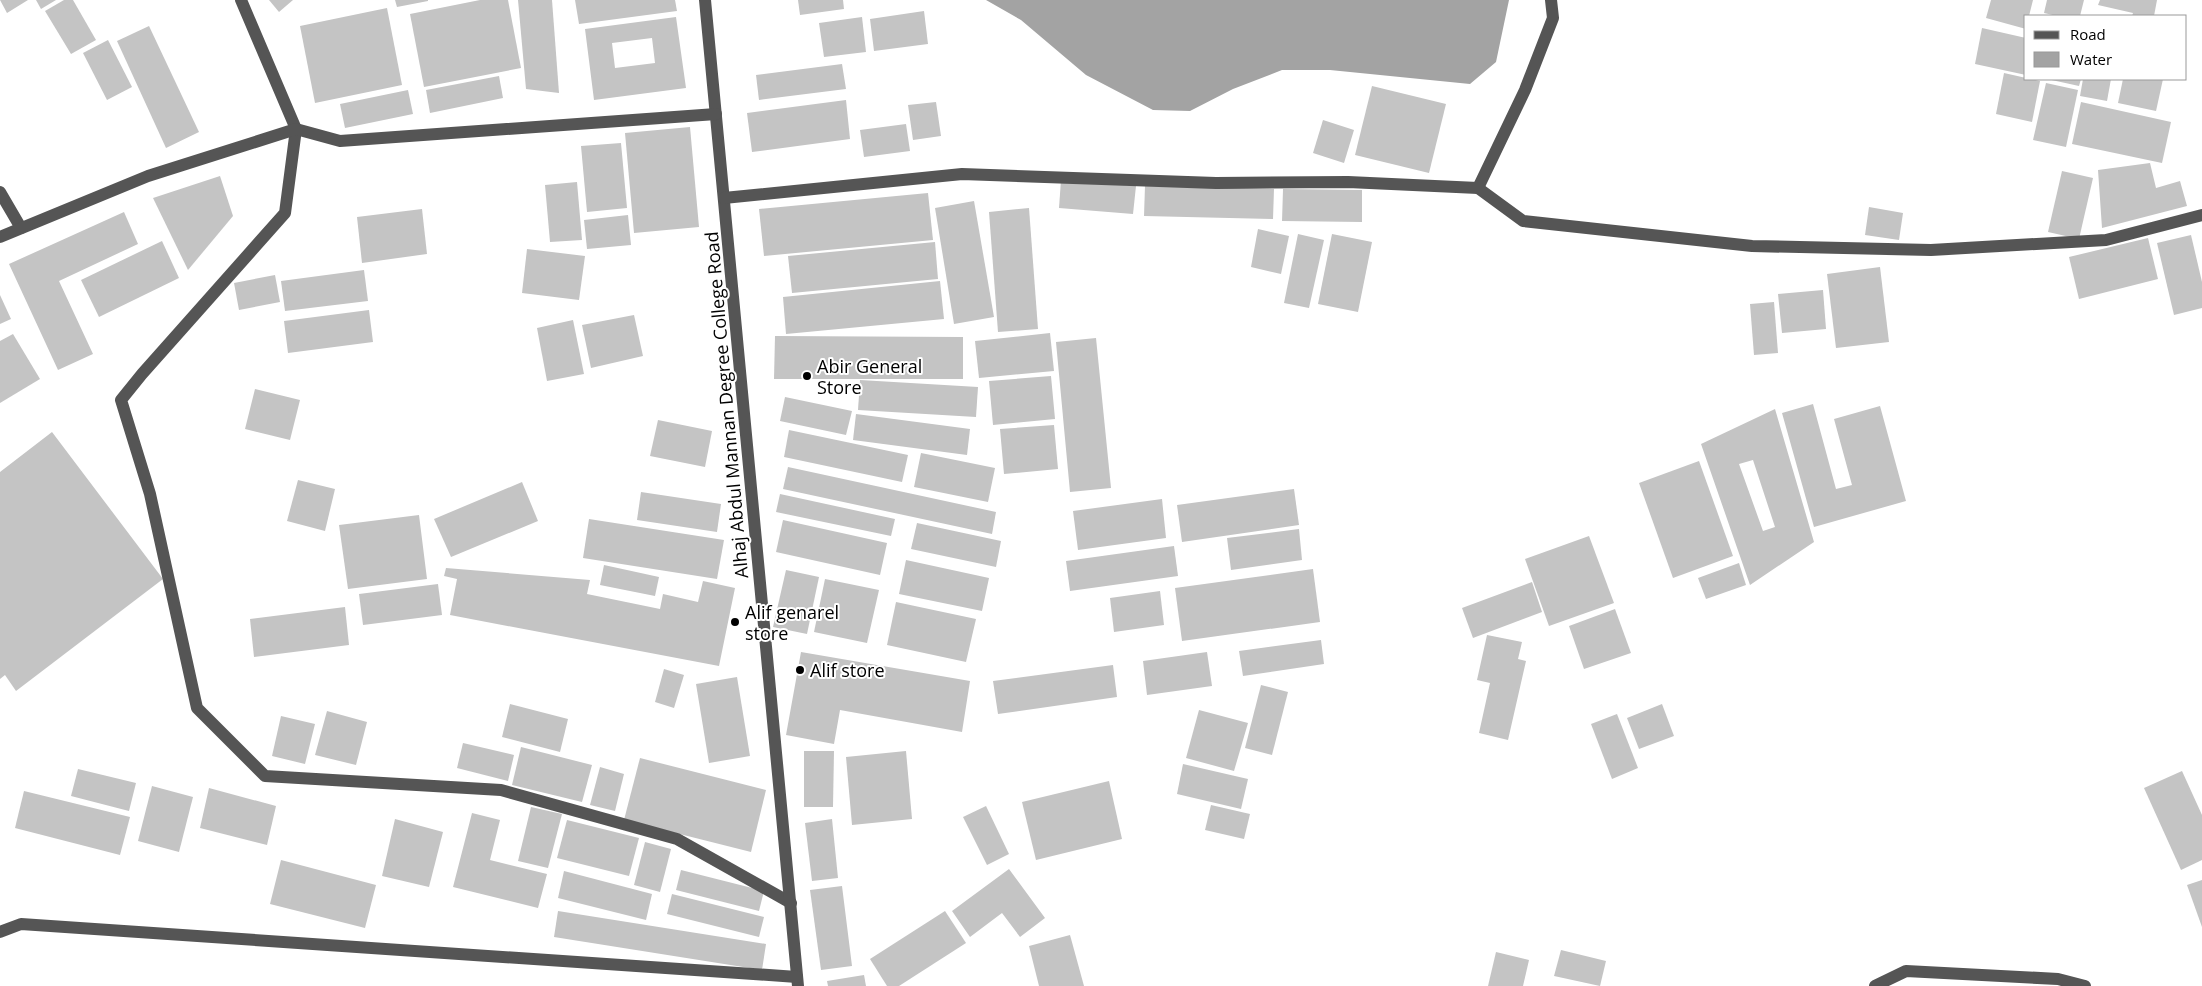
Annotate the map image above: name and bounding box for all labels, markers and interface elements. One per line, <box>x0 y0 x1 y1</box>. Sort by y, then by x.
legend <box>2024 15 2187 80</box>
text: Road <box>2070 24 2106 44</box>
text: Water <box>2070 49 2112 69</box>
street label: Alhaj Abdul Mannan Degree College Road <box>699 231 753 579</box>
place label: Abir General Store <box>817 354 922 399</box>
marker: Abir General Store <box>801 370 813 382</box>
place label: Alif genarel store <box>745 600 839 645</box>
marker: Alif genarel store <box>729 616 741 628</box>
place label: Alif store <box>810 658 885 682</box>
marker: Alif store <box>794 664 806 676</box>

